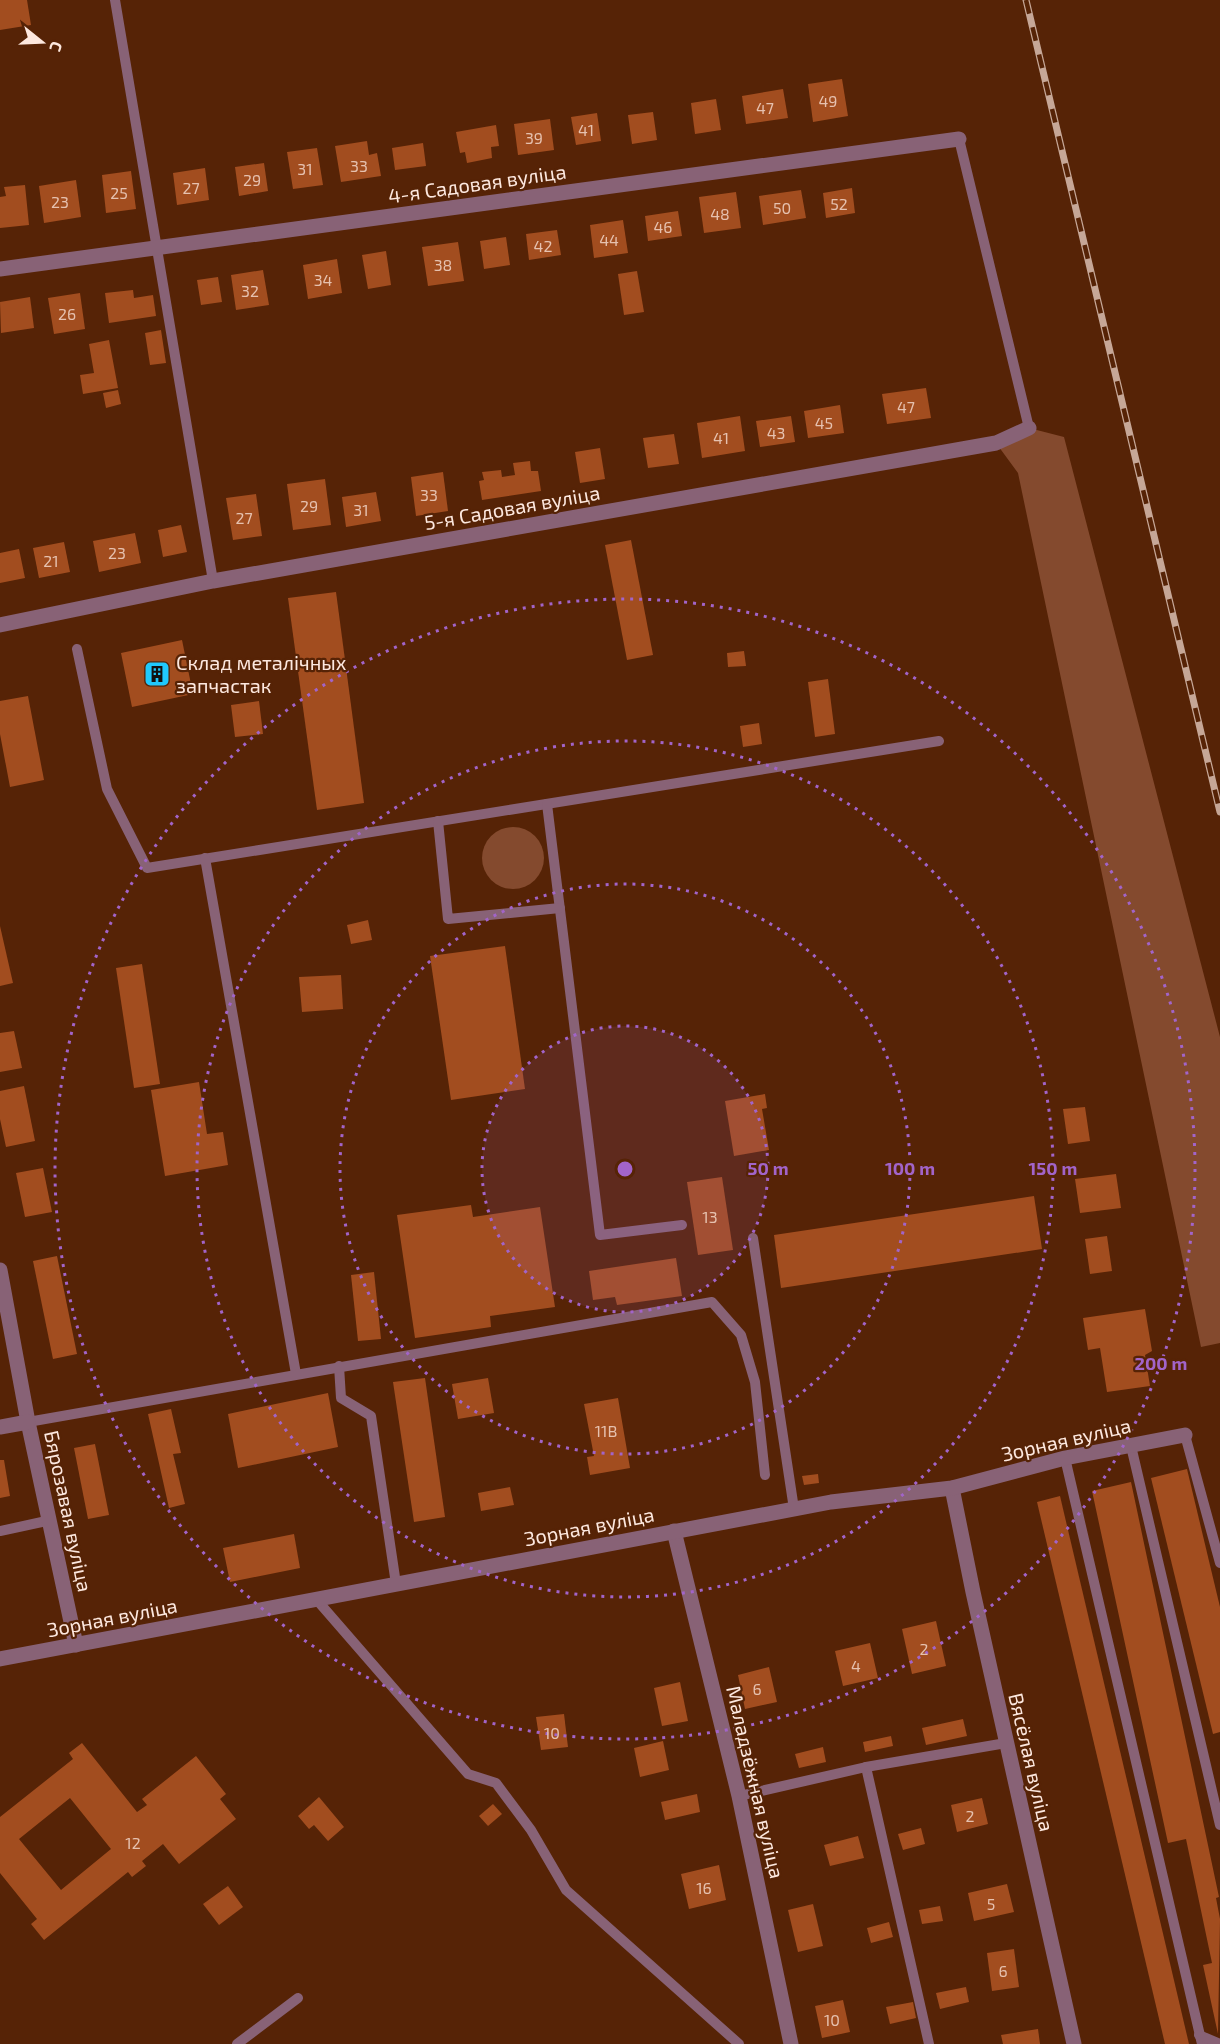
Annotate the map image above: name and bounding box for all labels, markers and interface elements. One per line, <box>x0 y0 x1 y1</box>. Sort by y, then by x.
north arrow <box>12 12 72 72</box>
text: С <box>46 39 67 54</box>
house number: 49 <box>819 91 838 110</box>
house number: 47 <box>756 98 774 117</box>
house number: 41 <box>578 120 594 139</box>
house number: 39 <box>525 128 543 147</box>
house number: 33 <box>350 156 368 175</box>
house number: 31 <box>297 159 313 178</box>
street label: 4-я Садовая вуліца <box>386 159 568 208</box>
house number: 29 <box>243 170 261 189</box>
house number: 27 <box>182 178 200 197</box>
house number: 25 <box>110 183 128 202</box>
house number: 23 <box>51 192 69 211</box>
house number: 52 <box>830 194 848 213</box>
house number: 50 <box>773 198 791 217</box>
house number: 48 <box>710 204 730 223</box>
house number: 46 <box>654 217 673 236</box>
house number: 44 <box>599 230 619 249</box>
house number: 42 <box>534 236 552 255</box>
house number: 38 <box>434 255 452 274</box>
house number: 34 <box>314 270 333 289</box>
house number: 32 <box>241 281 259 300</box>
house number: 26 <box>58 304 76 323</box>
house number: 47 <box>897 397 915 416</box>
house number: 45 <box>815 413 833 432</box>
house number: 43 <box>767 423 785 442</box>
house number: 41 <box>713 428 729 447</box>
street label: 5-я Садовая вуліца <box>422 480 602 535</box>
house number: 33 <box>420 485 438 504</box>
house number: 29 <box>300 496 318 515</box>
house number: 31 <box>353 500 369 519</box>
house number: 27 <box>235 508 253 527</box>
house number: 23 <box>108 543 126 562</box>
house number: 21 <box>43 551 59 570</box>
place label: Склад металічных запчастак <box>176 650 347 697</box>
building icon: Склад металічных запчастак <box>142 659 172 689</box>
text: 50 m <box>747 1157 789 1179</box>
text: 100 m <box>885 1157 935 1179</box>
text: 150 m <box>1029 1157 1077 1179</box>
centre of rings <box>615 1159 635 1179</box>
house number: 13 <box>702 1207 718 1226</box>
text: 200 m <box>1135 1352 1187 1374</box>
street label: Зорная вуліца <box>999 1412 1133 1467</box>
house number: 11В <box>595 1421 617 1440</box>
street label: Бярозавая вуліца <box>39 1428 98 1594</box>
street label: Зорная вуліца <box>522 1502 656 1551</box>
street label: Зорная вуліца <box>45 1593 179 1642</box>
house number: 2 <box>920 1639 929 1658</box>
house number: 4 <box>851 1656 861 1675</box>
house number: 6 <box>752 1679 762 1698</box>
street label: Маладзёжная вуліца <box>721 1683 790 1881</box>
street label: Вясёлая вуліца <box>1003 1690 1060 1834</box>
house number: 10 <box>544 1723 560 1742</box>
house number: 2 <box>966 1806 975 1825</box>
house number: 12 <box>125 1833 141 1852</box>
house number: 16 <box>696 1878 712 1897</box>
house number: 5 <box>987 1894 995 1913</box>
house number: 6 <box>998 1961 1008 1980</box>
house number: 10 <box>824 2010 840 2029</box>

